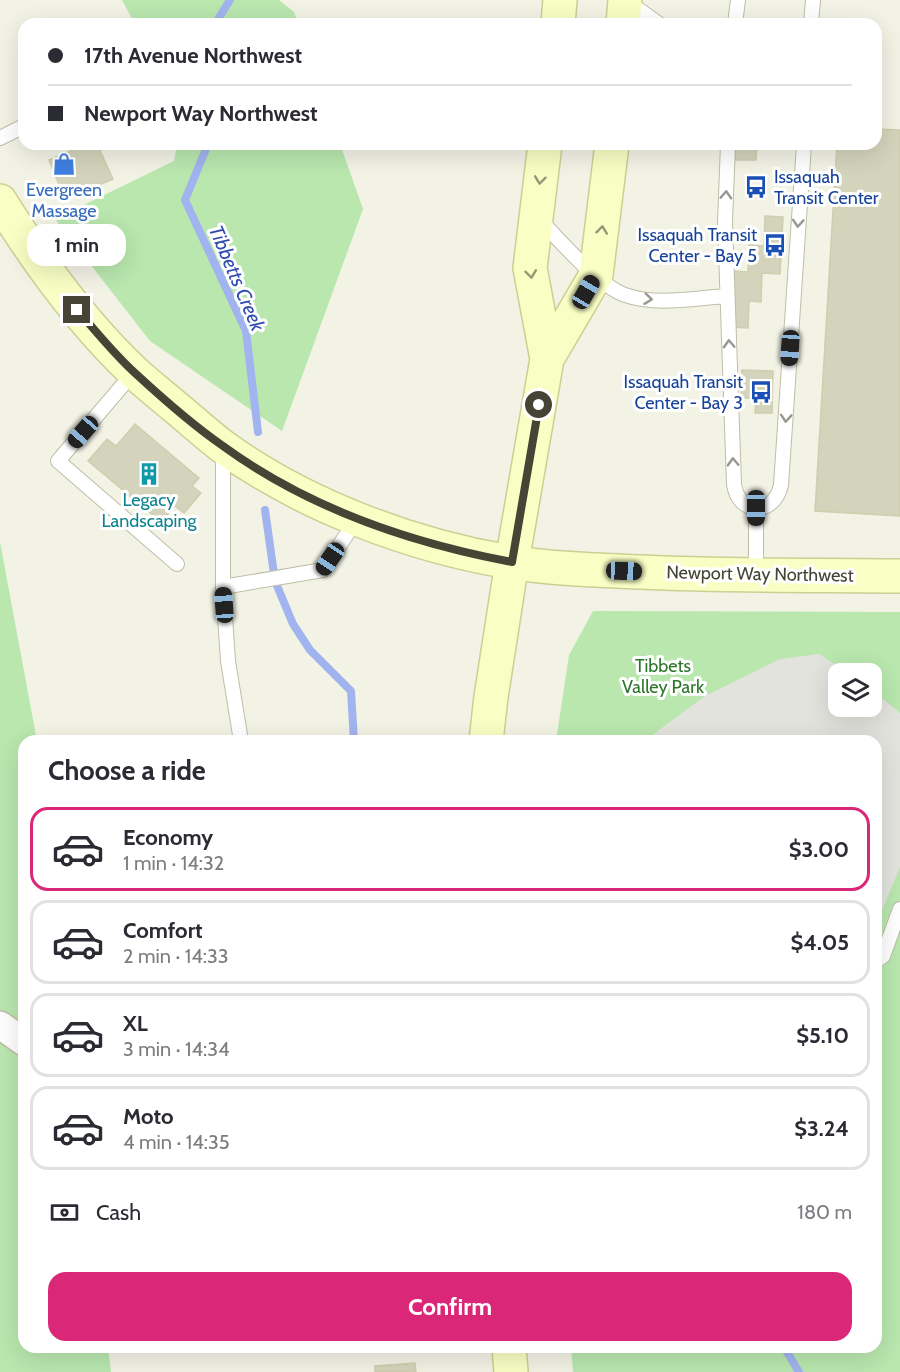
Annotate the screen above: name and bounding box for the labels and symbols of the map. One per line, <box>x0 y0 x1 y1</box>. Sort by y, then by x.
shop icon: Evergreen Massage <box>51 151 77 177</box>
place label: Issaquah Transit Center <box>774 166 879 209</box>
bus stop icon: Issaquah Transit Center <box>743 174 769 200</box>
one-way arrow <box>535 175 547 185</box>
place label: Evergreen Massage <box>26 179 102 222</box>
one-way arrow <box>720 191 733 200</box>
one-way arrow <box>792 219 805 228</box>
water label: Tibbetts Creek <box>204 221 271 336</box>
callout: 1 min <box>28 223 127 265</box>
place label: Issaquah Transit Center - Bay 5 <box>638 224 757 267</box>
one-way arrow <box>595 225 607 235</box>
bus stop icon: Issaquah Transit Center - Bay 5 <box>762 232 788 258</box>
one-way arrow <box>525 269 537 279</box>
car <box>569 272 603 312</box>
one-way arrow <box>643 292 652 305</box>
route end <box>63 296 90 323</box>
car <box>780 329 800 367</box>
one-way arrow <box>722 340 735 349</box>
place label: Issaquah Transit Center - Bay 3 <box>624 371 743 414</box>
bus stop icon: Issaquah Transit Center - Bay 3 <box>748 379 774 405</box>
route start <box>525 391 552 418</box>
car <box>64 413 102 451</box>
one-way arrow <box>779 413 792 422</box>
one-way arrow <box>726 458 739 467</box>
building icon: Legacy Landscaping <box>136 461 162 487</box>
place label: Legacy Landscaping <box>102 489 197 532</box>
car <box>747 490 765 526</box>
car <box>312 539 348 579</box>
car <box>606 561 642 581</box>
street label: Newport Way Northwest <box>666 561 854 587</box>
car <box>214 586 234 624</box>
park label: Tibbets Valley Park <box>622 655 705 698</box>

